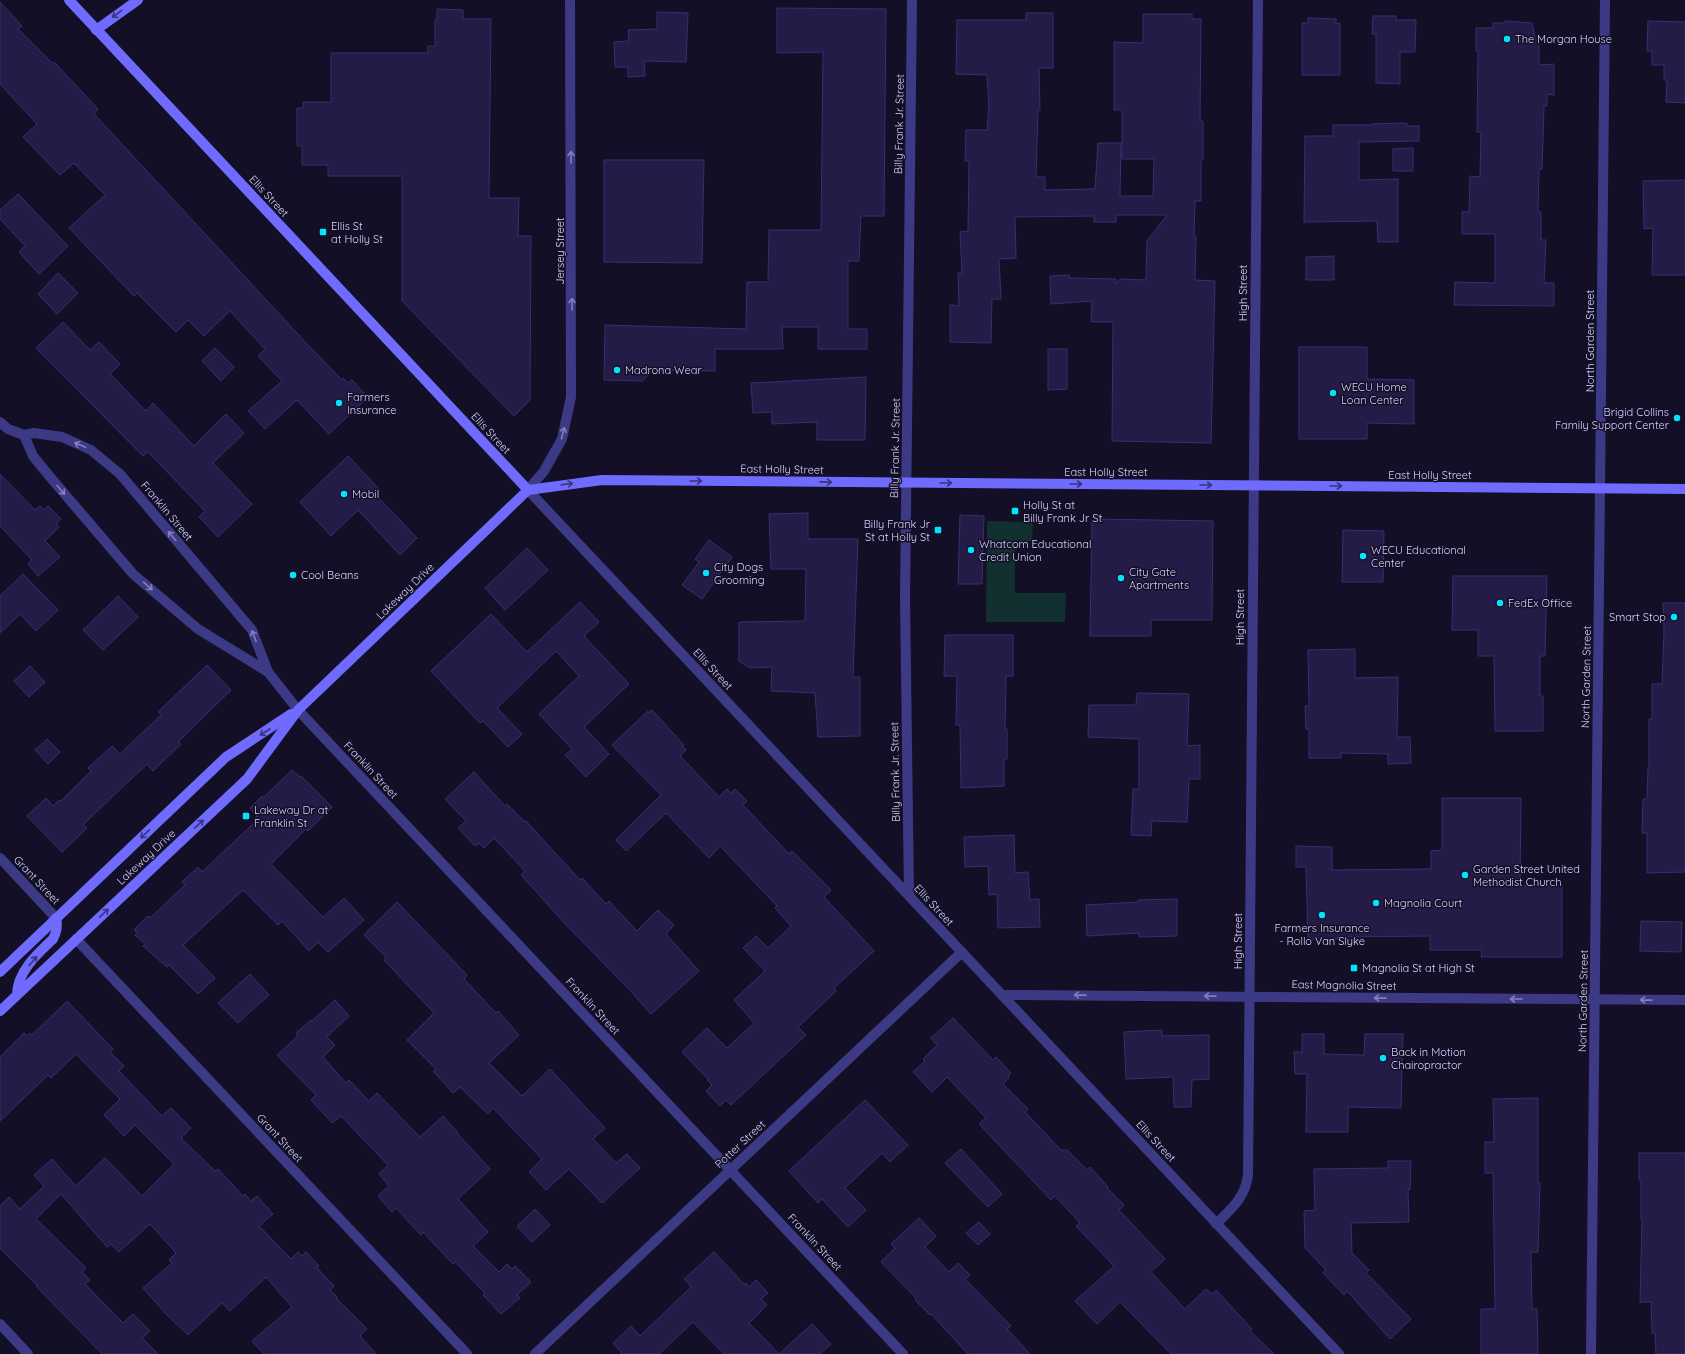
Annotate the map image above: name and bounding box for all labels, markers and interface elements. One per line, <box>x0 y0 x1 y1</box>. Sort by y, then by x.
one-way arrow <box>112 10 123 19</box>
place label: The Morgan House <box>1515 32 1612 46</box>
marker: The Morgan House <box>1502 34 1512 44</box>
street label: Billy Frank Jr. Street <box>891 74 907 174</box>
one-way arrow <box>567 151 575 164</box>
street label: Ellis Street <box>246 172 292 220</box>
street label: Jersey Street <box>553 217 567 285</box>
place label: Ellis St at Holly St <box>331 219 383 246</box>
marker: Ellis St at Holly St <box>318 227 328 237</box>
street label: High Street <box>1236 265 1250 321</box>
street label: North Garden Street <box>1583 289 1597 392</box>
one-way arrow <box>568 298 576 311</box>
place label: Madrona Wear <box>625 363 702 377</box>
marker: Madrona Wear <box>612 365 622 375</box>
place label: WECU Home Loan Center <box>1341 380 1407 407</box>
marker: WECU Home Loan Center <box>1328 388 1338 398</box>
place label: Farmers Insurance <box>347 390 397 417</box>
marker: Farmers Insurance <box>334 398 344 408</box>
street label: Billy Frank Jr. Street <box>887 398 903 498</box>
place label: Brigid Collins Family Support Center <box>1555 405 1670 432</box>
street label: Ellis Street <box>468 409 514 457</box>
marker: Brigid Collins Family Support Center <box>1672 413 1682 423</box>
one-way arrow <box>560 427 567 440</box>
one-way arrow <box>75 441 87 448</box>
street label: East Holly Street <box>740 461 824 477</box>
street label: East Holly Street <box>1064 465 1148 479</box>
street label: East Holly Street <box>1388 468 1472 482</box>
one-way arrow <box>689 477 702 485</box>
street label: Franklin Street <box>138 478 196 544</box>
one-way arrow <box>819 478 832 486</box>
one-way arrow <box>939 479 952 487</box>
one-way arrow <box>1069 480 1082 488</box>
one-way arrow <box>560 481 573 488</box>
one-way arrow <box>1199 481 1212 489</box>
one-way arrow <box>1329 482 1342 490</box>
one-way arrow <box>56 485 65 495</box>
place label: Mobil <box>352 487 379 501</box>
marker: Mobil <box>339 489 349 499</box>
place label: Holly St at Billy Frank Jr St <box>1023 498 1103 525</box>
marker: Holly St at Billy Frank Jr St <box>1010 506 1020 516</box>
place label: Billy Frank Jr St at Holly St <box>864 517 931 544</box>
marker: Billy Frank Jr St at Holly St <box>933 525 943 535</box>
one-way arrow <box>167 530 176 541</box>
place label: Whatcom Educational Credit Union <box>979 537 1092 564</box>
place label: WECU Educational Center <box>1371 543 1466 570</box>
marker: Whatcom Educational Credit Union <box>966 545 976 555</box>
marker: WECU Educational Center <box>1358 551 1368 561</box>
street label: Lakeway Drive <box>373 560 437 622</box>
place label: City Dogs Grooming <box>714 560 765 587</box>
place label: City Gate Apartments <box>1129 565 1189 592</box>
place label: Cool Beans <box>301 568 359 582</box>
marker: City Dogs Grooming <box>701 568 711 578</box>
marker: Cool Beans <box>288 570 298 580</box>
marker: City Gate Apartments <box>1116 573 1126 583</box>
one-way arrow <box>142 582 153 591</box>
street label: High Street <box>1233 589 1247 645</box>
place label: FedEx Office <box>1508 596 1572 610</box>
marker: FedEx Office <box>1495 598 1505 608</box>
place label: Smart Stop <box>1609 610 1666 624</box>
marker: Smart Stop <box>1669 612 1679 622</box>
street label: North Garden Street <box>1578 625 1594 728</box>
one-way arrow <box>250 630 258 642</box>
street label: Ellis Street <box>690 645 736 693</box>
street label: Billy Frank Jr. Street <box>887 722 903 822</box>
one-way arrow <box>259 728 271 736</box>
street label: Franklin Street <box>341 738 401 802</box>
place label: Lakeway Dr at Franklin St <box>254 803 328 830</box>
marker: Lakeway Dr at Franklin St <box>241 811 251 821</box>
one-way arrow <box>194 819 204 828</box>
street label: Lakeway Drive <box>114 826 178 888</box>
one-way arrow <box>141 829 151 838</box>
street label: Grant Street <box>11 853 63 907</box>
place label: Garden Street United Methodist Church <box>1473 862 1580 889</box>
marker: Garden Street United Methodist Church <box>1460 870 1470 880</box>
street label: Ellis Street <box>911 881 957 929</box>
place label: Magnolia Court <box>1384 896 1463 910</box>
marker: Magnolia Court <box>1371 898 1381 908</box>
one-way arrow <box>99 908 109 917</box>
marker: Farmers Insurance - Rollo Van Slyke <box>1317 910 1327 920</box>
street label: High Street <box>1231 913 1245 969</box>
place label: Farmers Insurance - Rollo Van Slyke <box>1274 921 1370 948</box>
street label: North Garden Street <box>1575 949 1591 1052</box>
one-way arrow <box>28 956 37 966</box>
place label: Magnolia St at High St <box>1362 961 1475 975</box>
marker: Magnolia St at High St <box>1349 963 1359 973</box>
street label: Franklin Street <box>563 974 623 1038</box>
street label: East Magnolia Street <box>1291 977 1397 993</box>
one-way arrow <box>1074 991 1087 999</box>
one-way arrow <box>1204 992 1217 1000</box>
one-way arrow <box>1374 994 1387 1002</box>
one-way arrow <box>1510 995 1523 1003</box>
one-way arrow <box>1640 996 1653 1004</box>
place label: Back in Motion Chairopractor <box>1391 1045 1466 1072</box>
marker: Back in Motion Chairopractor <box>1378 1053 1388 1063</box>
street label: Grant Street <box>254 1111 306 1165</box>
street label: Potter Street <box>712 1117 768 1171</box>
street label: Ellis Street <box>1133 1117 1179 1165</box>
street label: Franklin Street <box>785 1210 845 1274</box>

